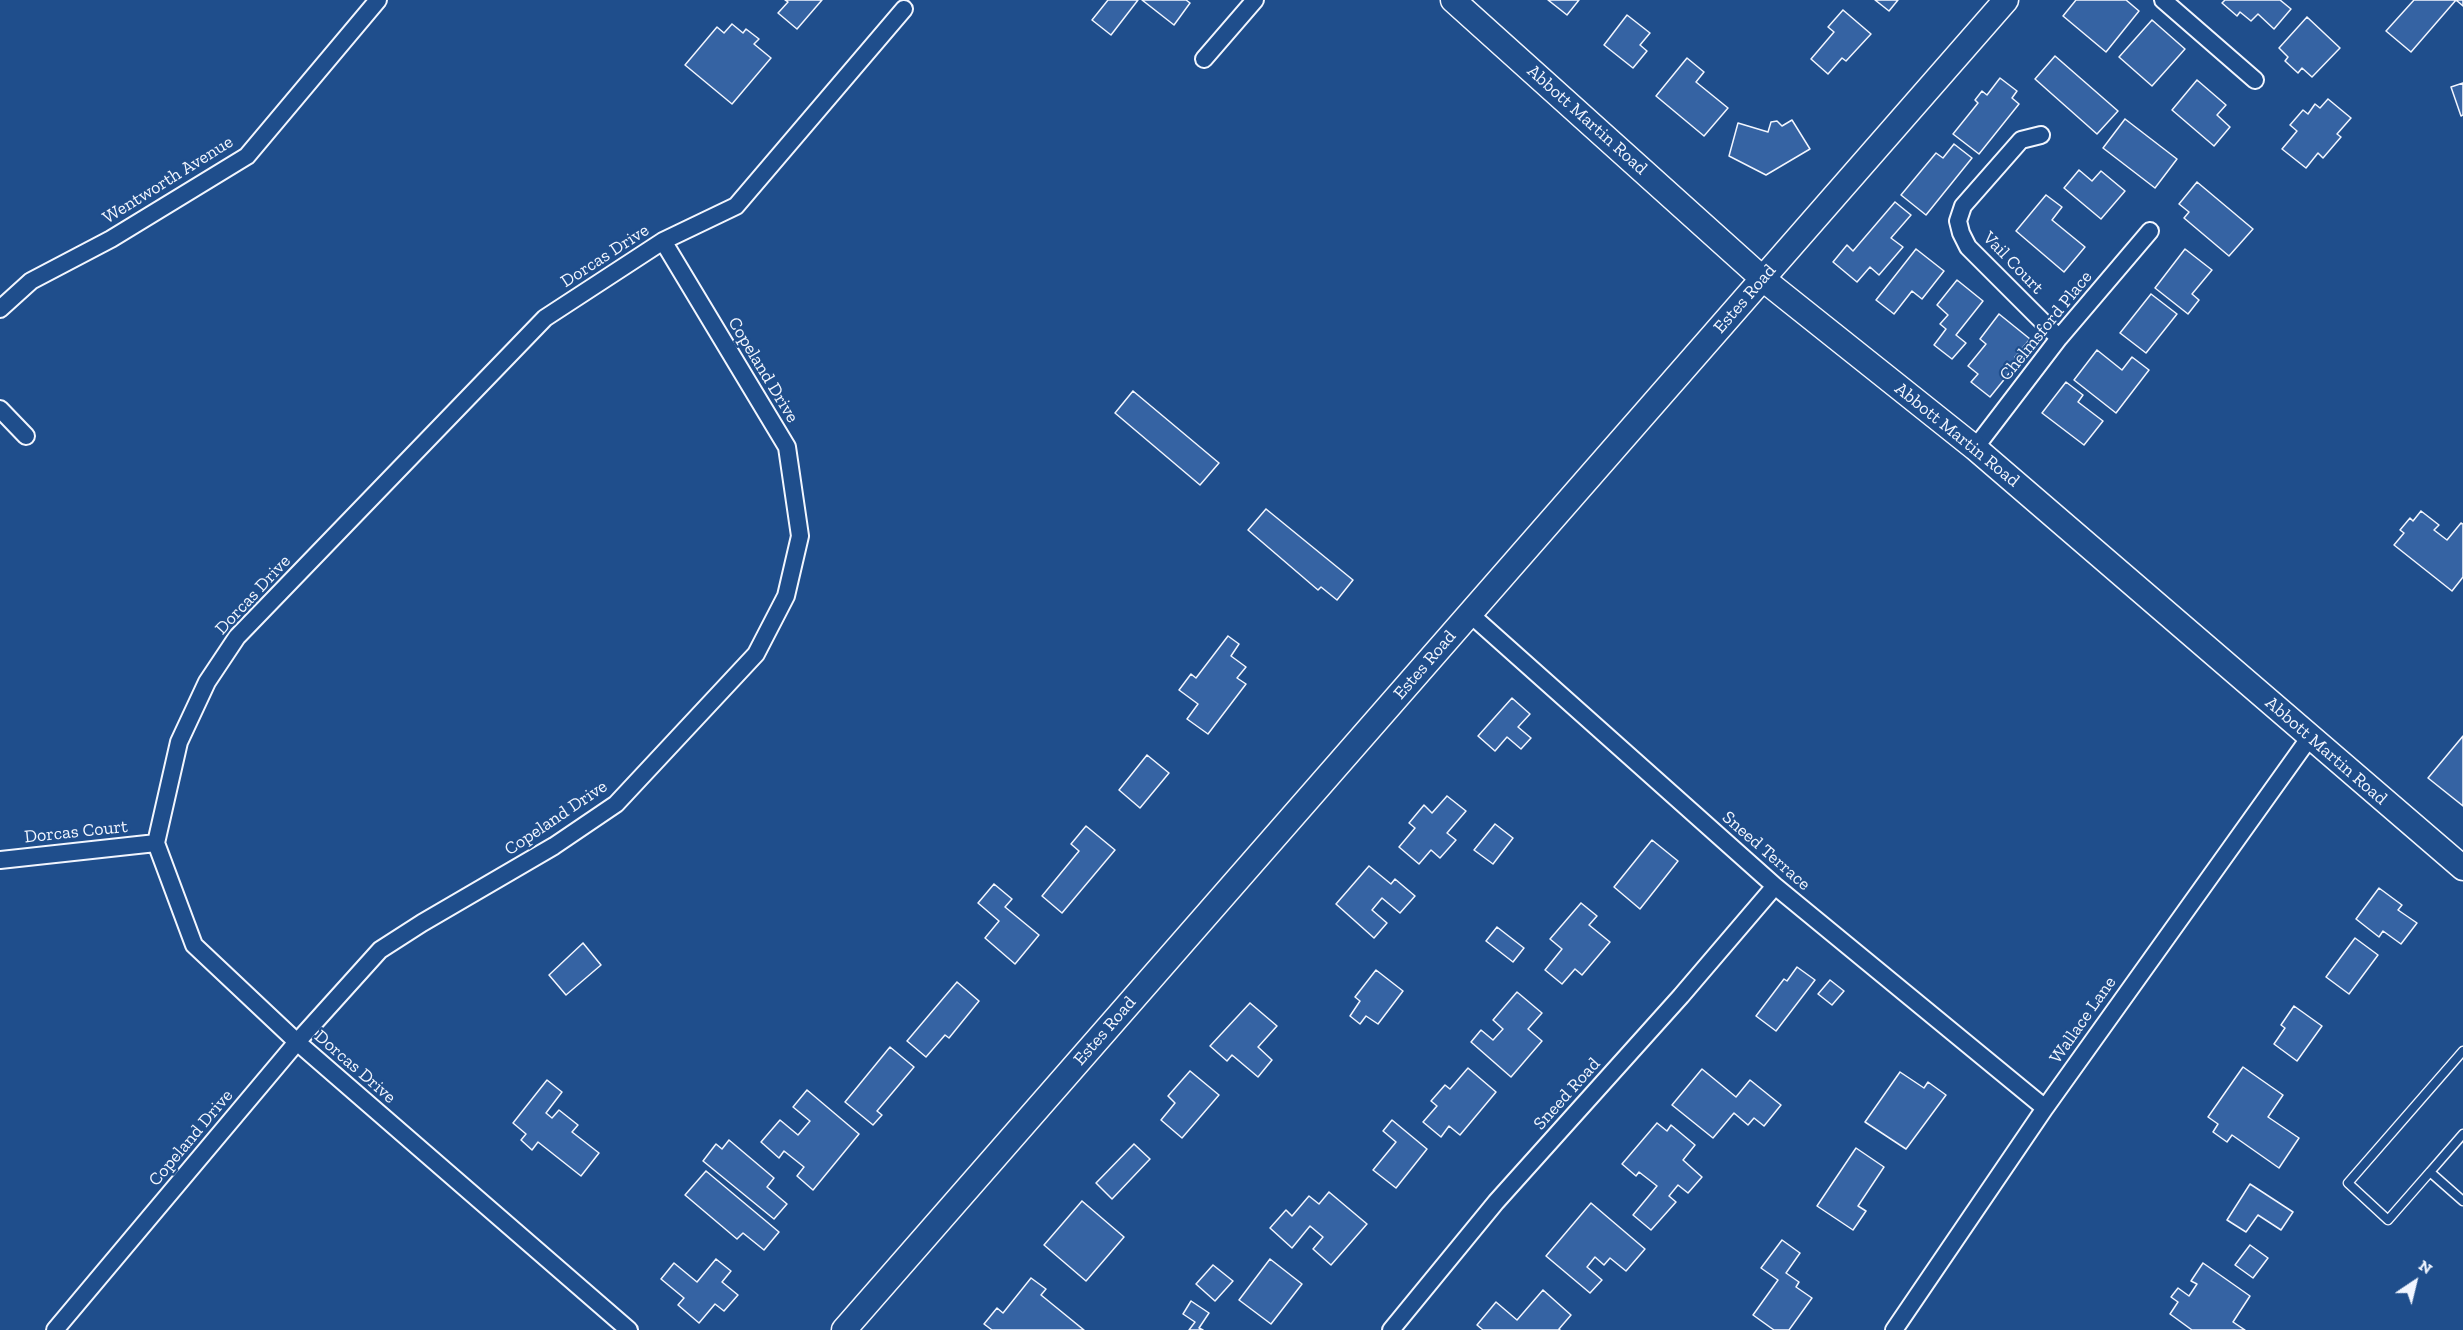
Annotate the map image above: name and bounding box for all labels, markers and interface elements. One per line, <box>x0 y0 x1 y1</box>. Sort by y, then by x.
street label: Abbott Martin Road <box>1522 60 1652 180</box>
street label: Wentworth Avenue <box>99 131 237 229</box>
street label: Dorcas Drive <box>557 219 653 293</box>
street label: Vail Court <box>1978 227 2048 299</box>
street label: Estes Road <box>1709 260 1781 338</box>
street label: Chelmsford Place <box>1995 267 2097 385</box>
street label: Copeland Drive <box>723 313 803 427</box>
street label: Abbott Martin Road <box>1890 378 2024 492</box>
street label: Dorcas Drive <box>211 551 295 639</box>
street label: Estes Road <box>1389 626 1461 704</box>
street label: Abbott Martin Road <box>2261 692 2391 810</box>
street label: Copeland Drive <box>500 776 612 860</box>
street label: Sneed Terrace <box>1717 807 1815 895</box>
street label: Dorcas Court <box>23 816 129 848</box>
street label: Wallace Lane <box>2045 972 2121 1068</box>
street label: Estes Road <box>1069 992 1141 1070</box>
street label: Dorcas Drive <box>310 1026 400 1108</box>
street label: Sneed Road <box>1529 1054 1605 1134</box>
street label: Copeland Drive <box>144 1085 238 1191</box>
north arrow <box>2385 1252 2445 1312</box>
text: N <box>2415 1256 2436 1278</box>

